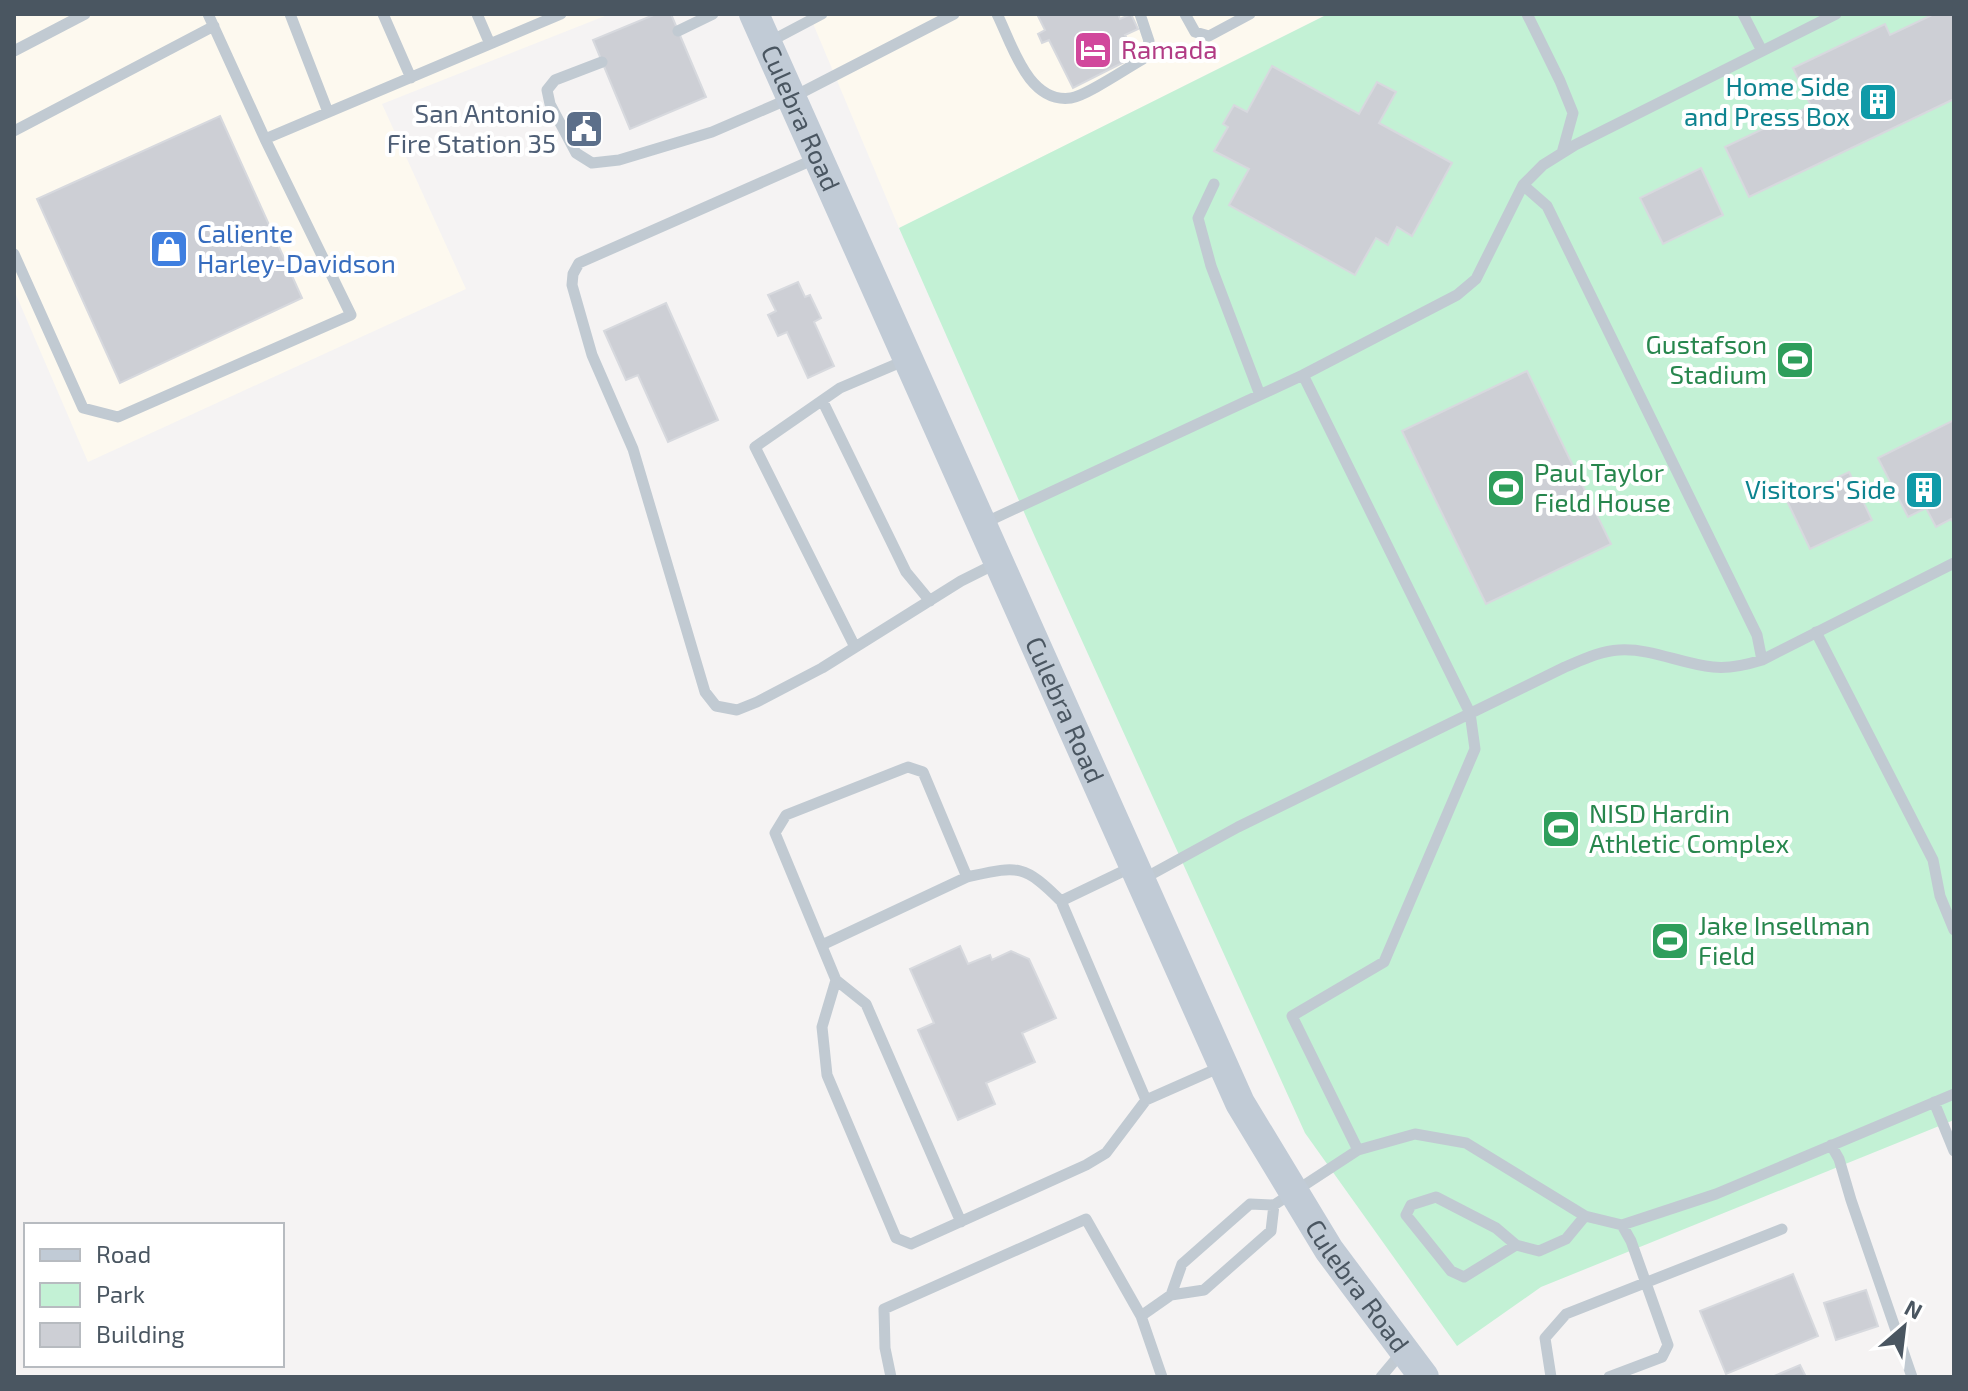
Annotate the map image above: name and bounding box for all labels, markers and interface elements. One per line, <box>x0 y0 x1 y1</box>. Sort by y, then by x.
hotel icon: Ramada <box>1072 29 1114 71</box>
place label: Ramada <box>1121 33 1218 64</box>
street label: Culebra Road <box>756 40 848 195</box>
place label: Home Side and Press Box <box>1684 70 1850 131</box>
building icon: Home Side and Press Box <box>1857 81 1899 123</box>
place label: San Antonio Fire Station 35 <box>387 97 556 158</box>
public building icon: San Antonio Fire Station 35 <box>563 108 605 150</box>
place label: Caliente Harley-Davidson <box>197 217 396 278</box>
shop icon: Caliente Harley-Davidson <box>148 228 190 270</box>
place label: Gustafson Stadium <box>1646 328 1767 389</box>
sports icon: Gustafson Stadium <box>1774 339 1816 381</box>
place label: Paul Taylor Field House <box>1534 456 1671 517</box>
sports icon: Paul Taylor Field House <box>1485 467 1527 509</box>
building icon: Visitors' Side <box>1903 469 1945 511</box>
place label: Visitors' Side <box>1745 473 1896 504</box>
street label: Culebra Road <box>1020 631 1112 787</box>
place label: NISD Hardin Athletic Complex <box>1589 797 1790 858</box>
sports icon: NISD Hardin Athletic Complex <box>1540 808 1582 850</box>
place label: Jake Insellman Field <box>1698 909 1870 970</box>
sports icon: Jake Insellman Field <box>1649 920 1691 962</box>
street label: Culebra Road <box>1300 1213 1417 1358</box>
legend <box>24 1223 284 1367</box>
text: Road <box>96 1239 151 1268</box>
text: Park <box>96 1279 145 1308</box>
north arrow <box>1864 1287 1944 1367</box>
text: N <box>1901 1293 1927 1324</box>
text: Building <box>96 1319 185 1348</box>

